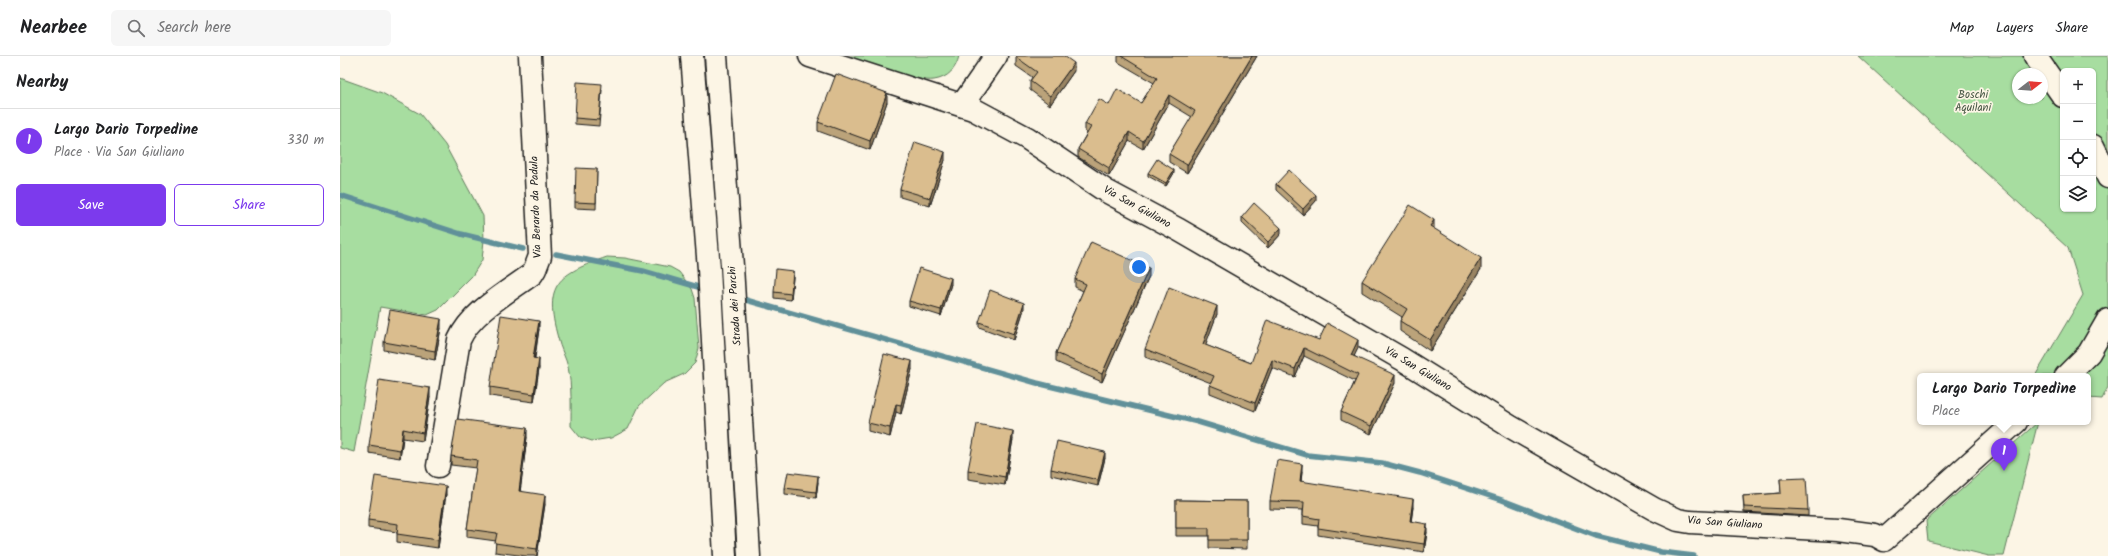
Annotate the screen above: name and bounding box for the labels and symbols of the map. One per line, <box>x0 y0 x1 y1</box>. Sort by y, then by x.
north arrow <box>2012 68 2048 104</box>
park label: Boschi Aquilani <box>1955 86 1991 117</box>
street label: Via Berardo da Padula <box>525 156 547 258</box>
street label: Via San Giuliano <box>1100 181 1174 233</box>
your location <box>1129 257 1149 277</box>
street label: Strada dei Parchi <box>723 265 747 346</box>
street label: Via San Giuliano <box>1381 342 1455 396</box>
pin: 1 <box>1991 438 2017 471</box>
street label: Via San Giuliano <box>1687 511 1763 535</box>

